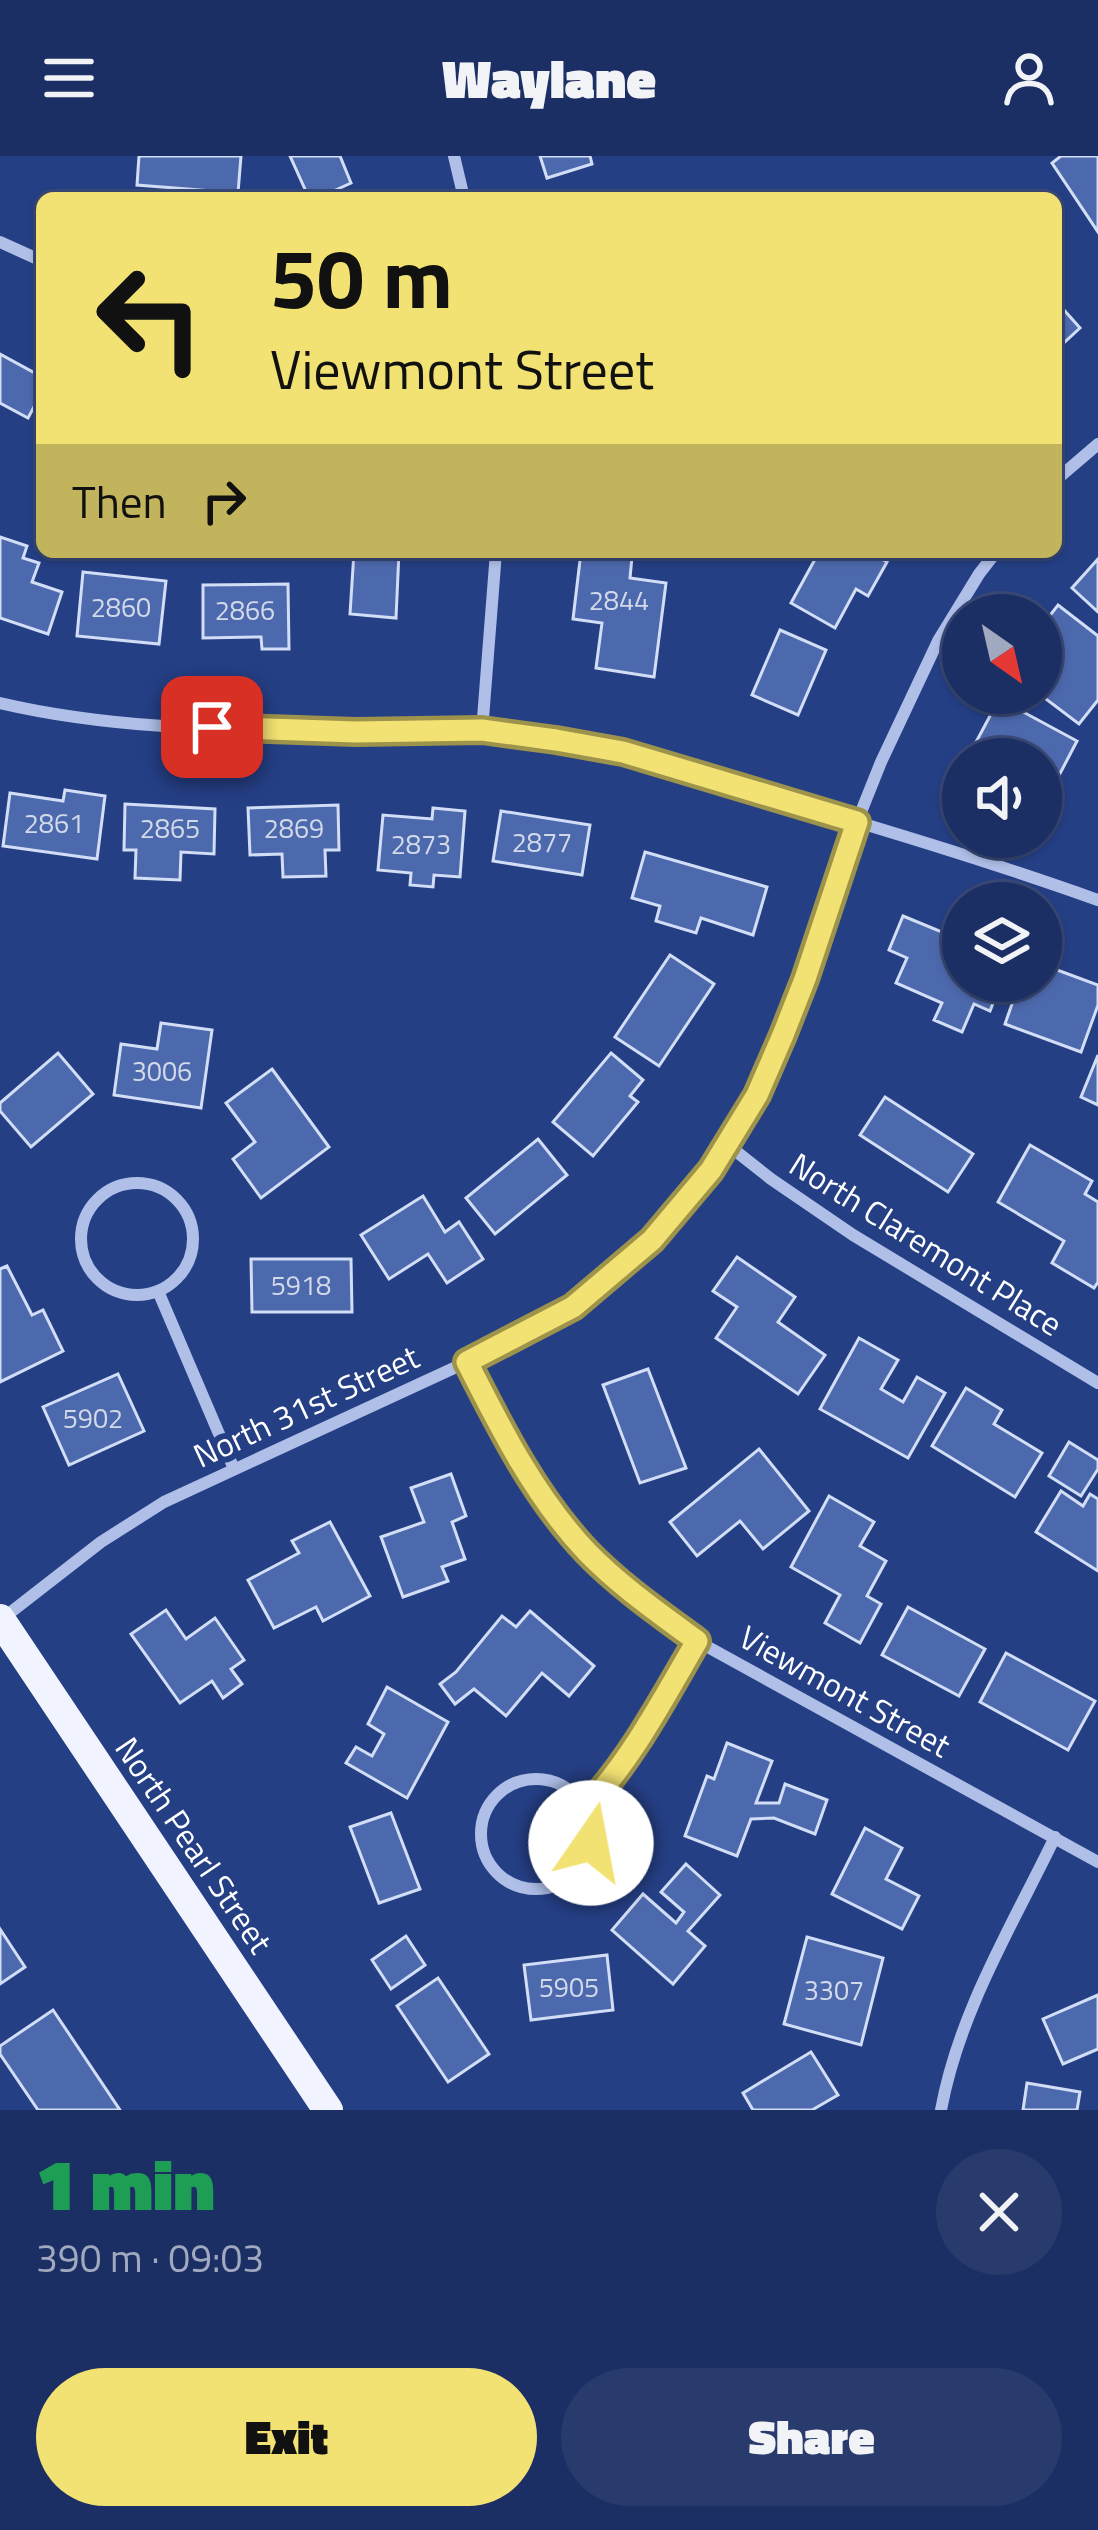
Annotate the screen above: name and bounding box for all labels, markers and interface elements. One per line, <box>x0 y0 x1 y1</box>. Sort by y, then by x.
text: Waylane <box>442 37 656 119</box>
icon: menu <box>36 45 102 111</box>
icon: person <box>996 45 1062 111</box>
text: 50 m <box>270 213 453 341</box>
icon: left <box>72 240 228 396</box>
text: Viewmont Street <box>270 328 654 410</box>
text: Then <box>72 467 167 535</box>
icon: right <box>191 468 257 534</box>
house number: 2844 <box>589 579 649 620</box>
house number: 2860 <box>91 586 151 627</box>
house number: 2866 <box>215 589 275 630</box>
north arrow <box>942 594 1062 714</box>
map controls <box>942 594 1062 1002</box>
pin <box>161 676 263 778</box>
icon: arrive <box>179 694 245 760</box>
button: sound <box>942 738 1062 858</box>
house number: 2861 <box>24 802 84 843</box>
house number: 2865 <box>140 807 200 848</box>
house number: 2869 <box>264 807 324 848</box>
house number: 2877 <box>512 821 572 862</box>
house number: 2873 <box>391 823 451 864</box>
button: layers <box>942 882 1062 1002</box>
house number: 3006 <box>132 1050 192 1091</box>
street label: North Claremont Place <box>780 1140 1072 1348</box>
house number: 5918 <box>271 1264 331 1305</box>
street label: North 31st Street <box>185 1332 427 1480</box>
house number: 5902 <box>63 1397 123 1438</box>
street label: Viewmont Street <box>730 1612 960 1770</box>
street label: North Pearl Street <box>103 1727 285 1964</box>
position arrow <box>528 1780 654 1906</box>
house number: 5905 <box>539 1966 599 2007</box>
house number: 3307 <box>804 1969 864 2010</box>
text: 1 min <box>36 2128 215 2238</box>
button: close <box>936 2149 1062 2275</box>
text: 390 m · 09:03 <box>36 2228 264 2287</box>
button: Exit <box>36 2368 537 2506</box>
button: Share <box>561 2368 1062 2506</box>

